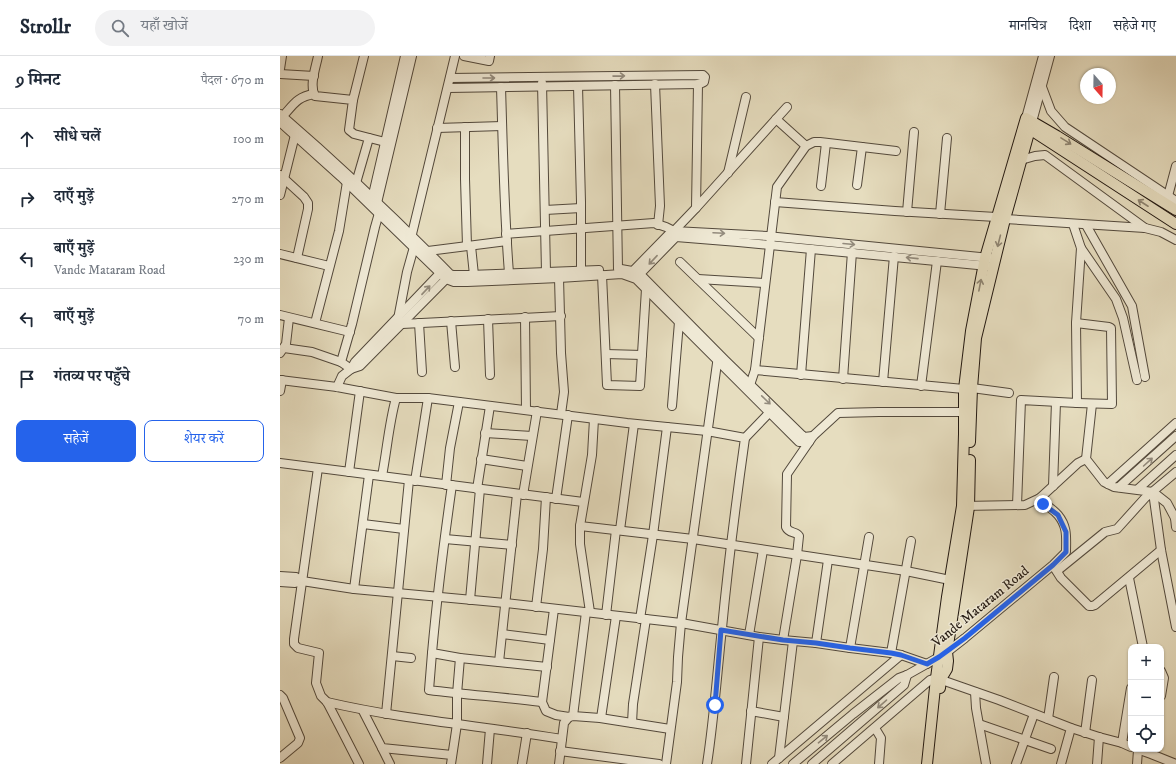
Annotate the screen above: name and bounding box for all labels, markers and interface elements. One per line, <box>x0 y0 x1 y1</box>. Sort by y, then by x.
search box <box>95 10 375 46</box>
text: Strollr <box>20 16 71 39</box>
text: यहाँ खोजें <box>141 16 188 35</box>
icon: search <box>109 17 131 39</box>
text: मानचित्र <box>1009 17 1047 35</box>
text: दिशा <box>1069 17 1091 35</box>
text: सहेजे गए <box>1113 17 1156 35</box>
north arrow <box>1080 68 1116 104</box>
text: 9 मिनट <box>16 69 60 91</box>
text: पैदल · 670 m <box>201 72 264 88</box>
one-way arrow <box>612 72 625 80</box>
one-way arrow <box>482 74 495 82</box>
text: सीधे चलें <box>54 127 101 146</box>
icon: ahead <box>16 128 38 150</box>
text: 100 m <box>233 131 264 147</box>
one-way arrow <box>1060 138 1072 146</box>
text: दाएँ मुड़ें <box>54 187 94 206</box>
icon: right <box>16 188 38 210</box>
text: 270 m <box>232 191 264 207</box>
one-way arrow <box>1137 198 1149 206</box>
one-way arrow <box>712 230 725 237</box>
one-way arrow <box>995 234 1003 247</box>
text: बाएँ मुड़ें <box>54 239 94 258</box>
one-way arrow <box>842 240 855 247</box>
icon: left <box>16 248 38 270</box>
text: 230 m <box>233 251 264 267</box>
one-way arrow <box>649 255 658 265</box>
one-way arrow <box>906 255 919 262</box>
text: Vande Mataram Road <box>54 262 165 278</box>
one-way arrow <box>976 279 984 292</box>
one-way arrow <box>421 284 430 295</box>
text: बाएँ मुड़ें <box>54 307 94 326</box>
icon: left <box>16 308 38 330</box>
text: 70 m <box>238 311 264 327</box>
text: गंतव्य पर पहुँचे <box>54 367 130 386</box>
icon: arrive <box>16 368 38 390</box>
one-way arrow <box>761 395 771 405</box>
button: सहेजें <box>16 420 136 462</box>
button: शेयर करें <box>144 420 264 462</box>
one-way arrow <box>1142 458 1152 467</box>
route end <box>1034 495 1052 513</box>
street label: Vande Mataram Road <box>928 562 1033 652</box>
map controls <box>1128 644 1164 752</box>
button: + <box>1128 644 1164 680</box>
button: − <box>1128 680 1164 716</box>
route start <box>706 696 724 714</box>
one-way arrow <box>877 699 888 708</box>
button: locate <box>1128 716 1164 752</box>
one-way arrow <box>818 734 828 743</box>

